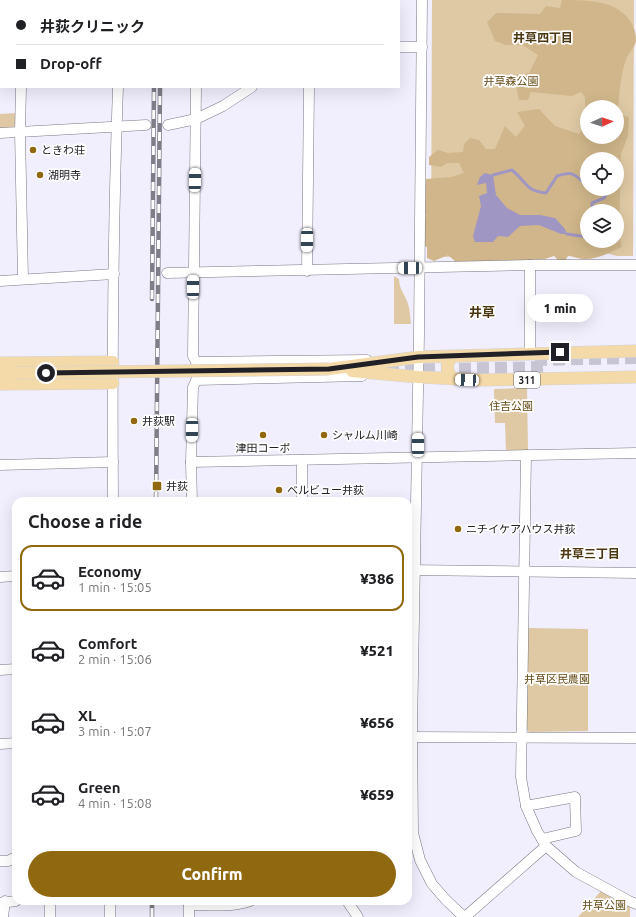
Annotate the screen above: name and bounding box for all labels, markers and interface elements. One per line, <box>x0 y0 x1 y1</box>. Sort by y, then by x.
text: 井荻クリニック <box>40 18 145 35</box>
district label: 井草四丁目 <box>513 31 573 44</box>
text: Drop-off <box>40 55 102 72</box>
park label: 井草森公園 <box>484 75 539 87</box>
north arrow <box>580 100 624 144</box>
map controls <box>580 100 624 248</box>
place label: ときわ荘 <box>41 144 85 156</box>
marker: ときわ荘 <box>28 145 38 155</box>
button: locate <box>580 152 624 196</box>
car <box>189 168 201 192</box>
place label: 湖明寺 <box>48 169 81 181</box>
marker: 湖明寺 <box>35 170 45 180</box>
button: layers <box>580 204 624 248</box>
car <box>301 228 313 252</box>
car <box>398 262 422 274</box>
car <box>187 275 199 299</box>
callout: 1 min <box>527 294 593 322</box>
text: 1 min <box>543 301 577 315</box>
district label: 井草 <box>469 305 495 319</box>
route end <box>551 343 569 361</box>
route start <box>37 364 55 382</box>
road number: 311 <box>514 372 540 388</box>
car <box>455 373 479 387</box>
park label: 住吉公園 <box>489 400 533 412</box>
place label: 井荻駅 <box>142 415 175 427</box>
marker: 井荻駅 <box>129 416 139 426</box>
car <box>186 418 198 442</box>
place label: シャルム川崎 <box>332 429 398 441</box>
marker: 津田コーポ <box>258 430 268 440</box>
marker: シャルム川崎 <box>319 430 329 440</box>
car <box>412 433 424 457</box>
place label: 津田コーポ <box>236 442 291 454</box>
marker: 井荻 <box>151 480 163 492</box>
place label: 井荻 <box>166 480 188 492</box>
place label: ベルビュー井荻 <box>287 484 364 496</box>
marker: ベルビュー井荻 <box>274 485 284 495</box>
text: Choose a ride <box>28 511 142 531</box>
place label: ニチイケアハウス井荻 <box>466 523 576 535</box>
marker: ニチイケアハウス井荻 <box>453 524 463 534</box>
district label: 井草三丁目 <box>560 547 620 560</box>
icon: car <box>30 560 66 596</box>
text: Economy <box>78 563 142 580</box>
text: ¥386 <box>360 570 394 587</box>
text: 1 min · 15:05 <box>78 580 152 594</box>
icon: car <box>30 632 66 668</box>
text: Comfort <box>78 635 137 652</box>
text: ¥521 <box>360 642 394 659</box>
text: 2 min · 15:06 <box>78 652 152 666</box>
park label: 井草区民農園 <box>524 673 590 685</box>
icon: car <box>30 704 66 740</box>
text: XL <box>78 707 96 724</box>
text: ¥656 <box>360 714 394 731</box>
text: 3 min · 15:07 <box>78 724 152 738</box>
icon: car <box>30 776 66 812</box>
text: Green <box>78 779 120 796</box>
text: ¥659 <box>360 786 394 803</box>
text: 4 min · 15:08 <box>78 796 152 810</box>
button: Confirm <box>28 851 396 897</box>
park label: 井草公園 <box>582 899 626 911</box>

